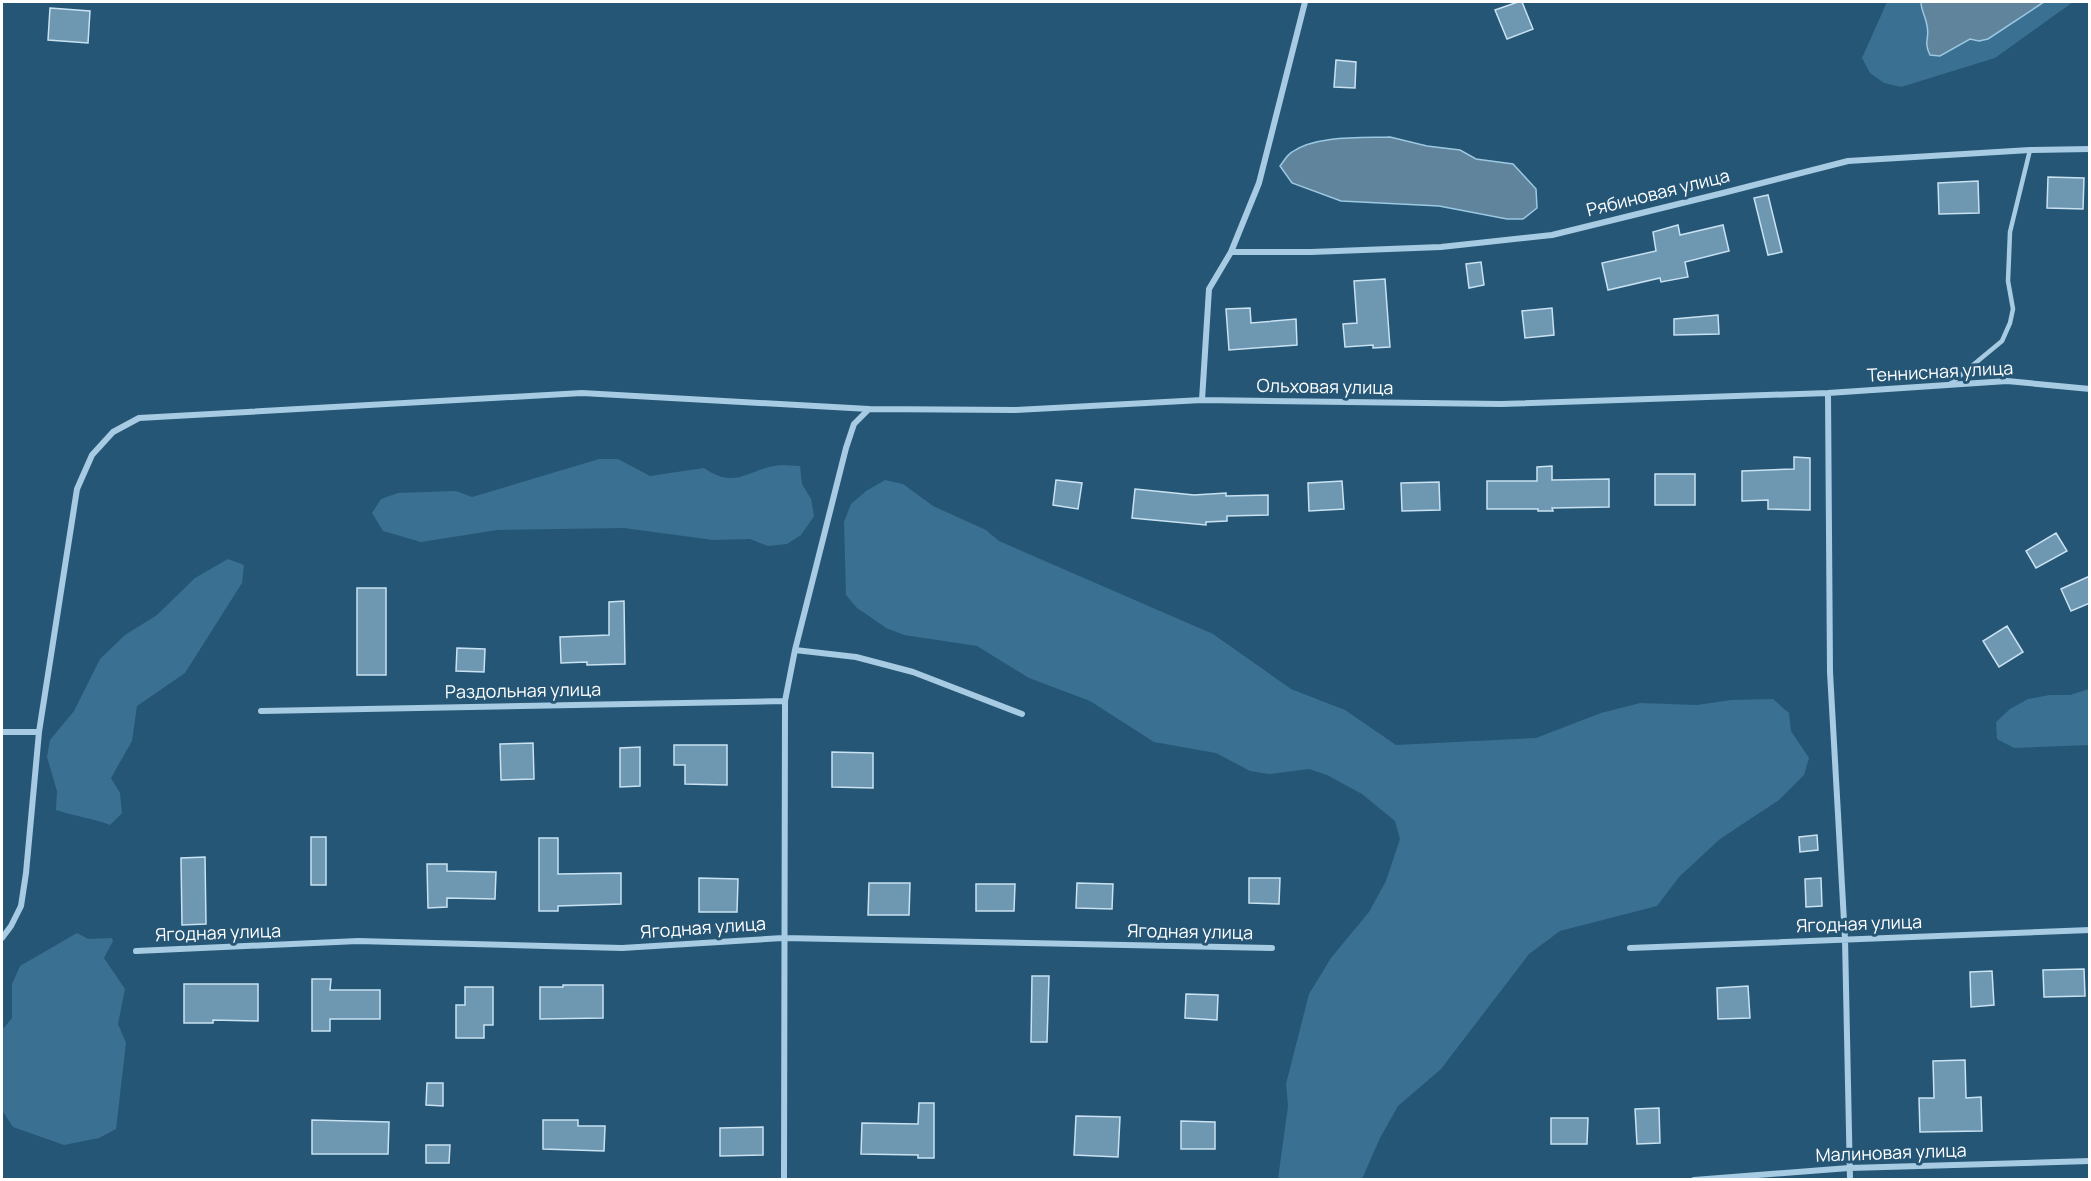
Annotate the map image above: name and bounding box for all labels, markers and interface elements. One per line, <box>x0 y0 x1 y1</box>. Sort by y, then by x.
street label: Рябиновая улица <box>1584 163 1732 221</box>
street label: Теннисная улица <box>1866 355 2014 387</box>
street label: Ольховая улица <box>1256 373 1394 399</box>
street label: Раздольная улица <box>445 677 601 703</box>
street label: Ягодная улица <box>1796 909 1922 937</box>
street label: Ягодная улица <box>639 911 767 943</box>
street label: Ягодная улица <box>155 918 281 946</box>
street label: Ягодная улица <box>1127 918 1253 944</box>
street label: Малиновая улица <box>1815 1137 1967 1167</box>

